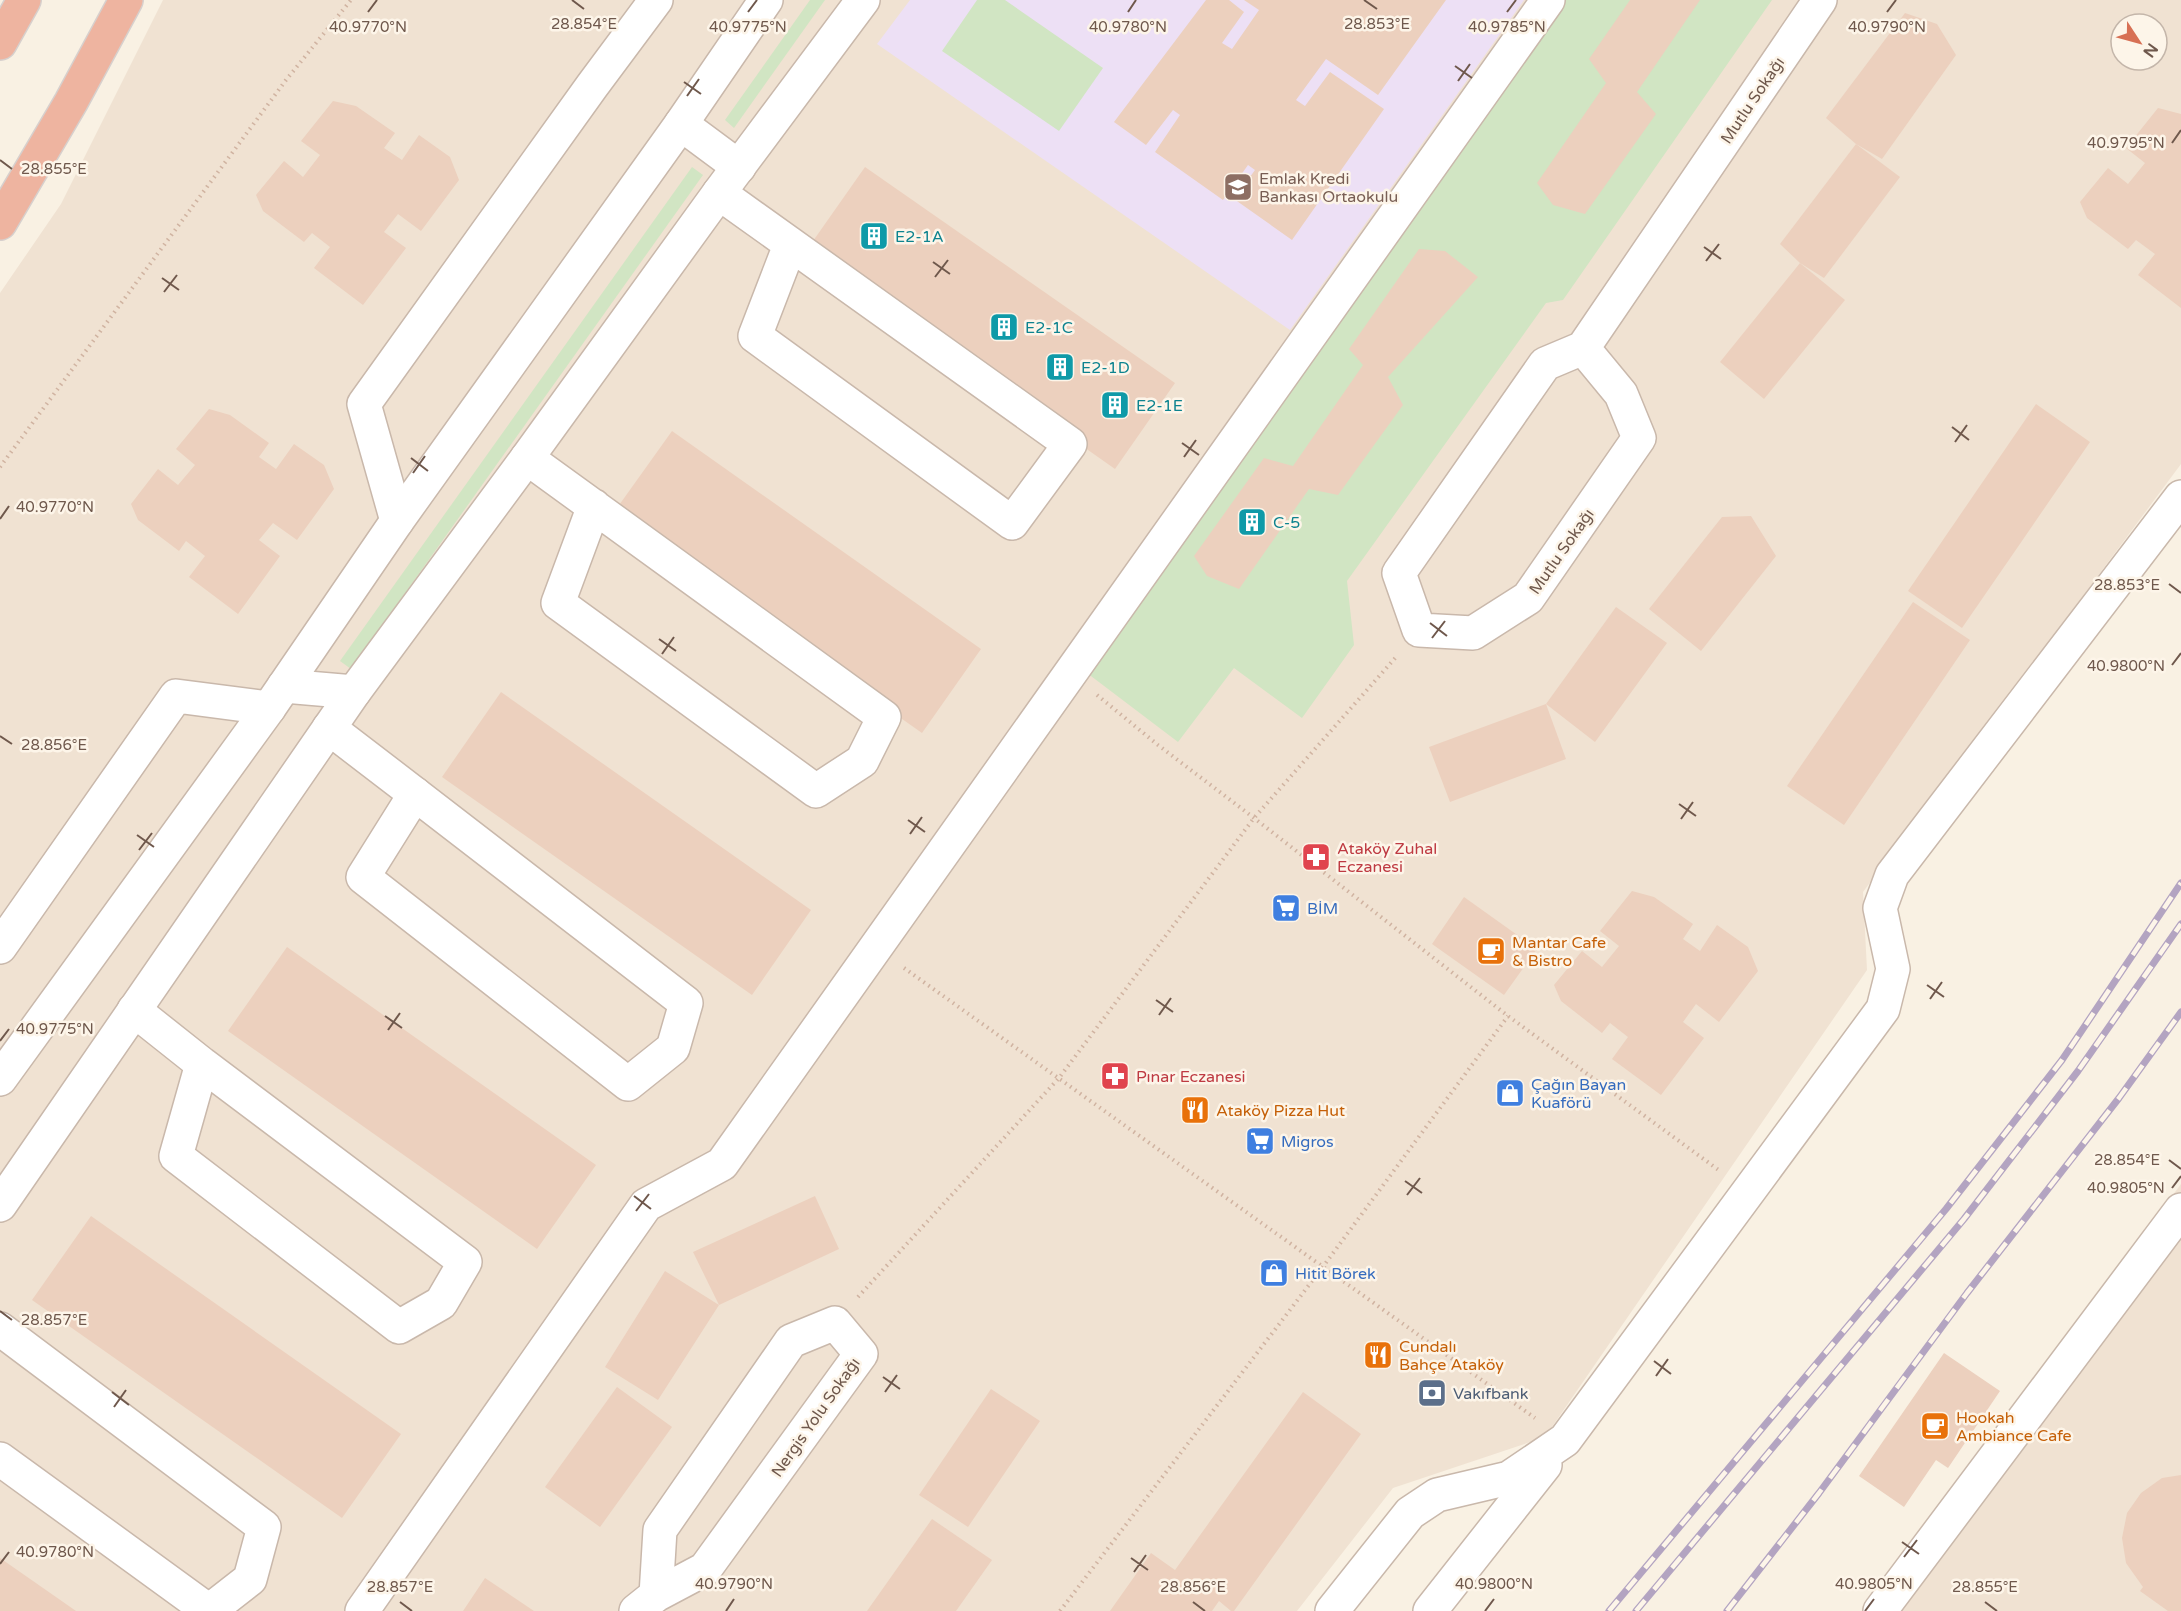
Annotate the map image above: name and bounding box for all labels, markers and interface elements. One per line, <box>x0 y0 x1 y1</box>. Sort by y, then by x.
north arrow <box>2109 12 2169 72</box>
text: 28.854°E <box>551 15 617 33</box>
text: 28.853°E <box>1344 15 1410 33</box>
text: 40.9770°N <box>329 18 407 36</box>
text: 40.9775°N <box>709 18 787 36</box>
text: 40.9780°N <box>1089 18 1167 36</box>
text: 40.9785°N <box>1468 18 1546 36</box>
text: 40.9790°N <box>1848 18 1926 36</box>
text: N <box>2138 39 2162 61</box>
street label: Mutlu Sokağı <box>1717 53 1789 148</box>
text: 40.9795°N <box>2087 134 2165 152</box>
text: 28.855°E <box>21 160 87 178</box>
place label: Emlak Kredi Bankası Ortaokulu <box>1259 169 1398 207</box>
school or university icon: Emlak Kredi Bankası Ortaokulu <box>1222 171 1254 203</box>
building icon: E2-1A <box>858 220 890 252</box>
place label: E2-1A <box>895 227 944 247</box>
building icon: E2-1C <box>988 311 1020 343</box>
place label: E2-1C <box>1025 318 1073 338</box>
building icon: E2-1D <box>1044 351 1076 383</box>
place label: E2-1D <box>1081 358 1130 378</box>
building icon: E2-1E <box>1099 389 1131 421</box>
place label: E2-1E <box>1136 396 1183 416</box>
text: 40.9770°N <box>16 498 94 516</box>
street label: Mutlu Sokağı <box>1525 505 1599 598</box>
building icon: C-5 <box>1236 506 1268 538</box>
place label: C-5 <box>1273 513 1300 533</box>
text: 28.853°E <box>2094 576 2160 594</box>
text: 40.9800°N <box>2087 657 2165 675</box>
text: 28.856°E <box>21 736 87 754</box>
place label: Ataköy Zuhal Eczanesi <box>1337 839 1437 877</box>
pharmacy icon: Ataköy Zuhal Eczanesi <box>1300 841 1332 873</box>
supermarket icon: BİM <box>1270 892 1302 924</box>
place label: BİM <box>1307 899 1338 919</box>
place label: Mantar Cafe & Bistro <box>1512 933 1606 971</box>
cafe icon: Mantar Cafe & Bistro <box>1475 935 1507 967</box>
text: 40.9775°N <box>16 1020 94 1038</box>
pharmacy icon: Pınar Eczanesi <box>1099 1060 1131 1092</box>
place label: Pınar Eczanesi <box>1136 1067 1246 1087</box>
place label: Çağın Bayan Kuaförü <box>1531 1075 1626 1113</box>
shop icon: Çağın Bayan Kuaförü <box>1494 1077 1526 1109</box>
restaurant icon: Ataköy Pizza Hut <box>1179 1094 1211 1126</box>
place label: Ataköy Pizza Hut <box>1216 1101 1345 1121</box>
supermarket icon: Migros <box>1244 1125 1276 1157</box>
place label: Migros <box>1281 1132 1334 1152</box>
text: 28.854°E <box>2094 1151 2160 1169</box>
text: 40.9805°N <box>2087 1179 2165 1197</box>
shop icon: Hitit Börek <box>1258 1257 1290 1289</box>
place label: Hitit Börek <box>1295 1264 1376 1284</box>
text: 28.857°E <box>21 1311 87 1329</box>
place label: Cundalı Bahçe Ataköy <box>1399 1337 1504 1375</box>
restaurant icon: Cundalı Bahçe Ataköy <box>1362 1339 1394 1371</box>
street label: Nergis Yolu Sokağı <box>767 1354 865 1481</box>
bank icon: Vakıfbank <box>1416 1377 1448 1409</box>
place label: Vakıfbank <box>1453 1384 1529 1404</box>
place label: Hookah Ambiance Cafe <box>1956 1408 2072 1446</box>
cafe icon: Hookah Ambiance Cafe <box>1919 1410 1951 1442</box>
text: 40.9780°N <box>16 1543 94 1561</box>
text: 40.9790°N <box>695 1575 773 1593</box>
text: 40.9800°N <box>1455 1575 1533 1593</box>
text: 40.9805°N <box>1835 1575 1913 1593</box>
text: 28.857°E <box>367 1578 433 1596</box>
text: 28.856°E <box>1160 1578 1226 1596</box>
text: 28.855°E <box>1952 1578 2018 1596</box>

